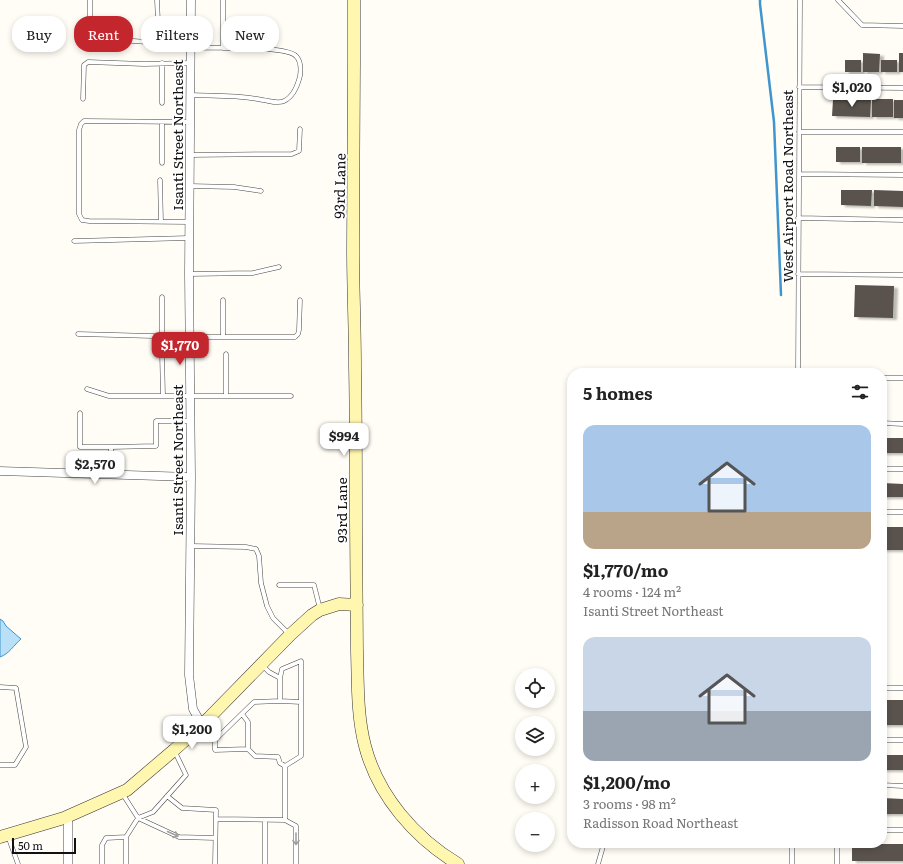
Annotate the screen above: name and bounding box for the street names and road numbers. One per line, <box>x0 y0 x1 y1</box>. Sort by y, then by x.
street label: Isanti Street Northeast <box>167 59 187 211</box>
street label: West Airport Road Northeast <box>777 89 797 282</box>
street label: 93rd Lane <box>328 153 350 219</box>
street label: Isanti Street Northeast <box>167 384 187 536</box>
street label: 93rd Lane <box>331 477 351 543</box>

